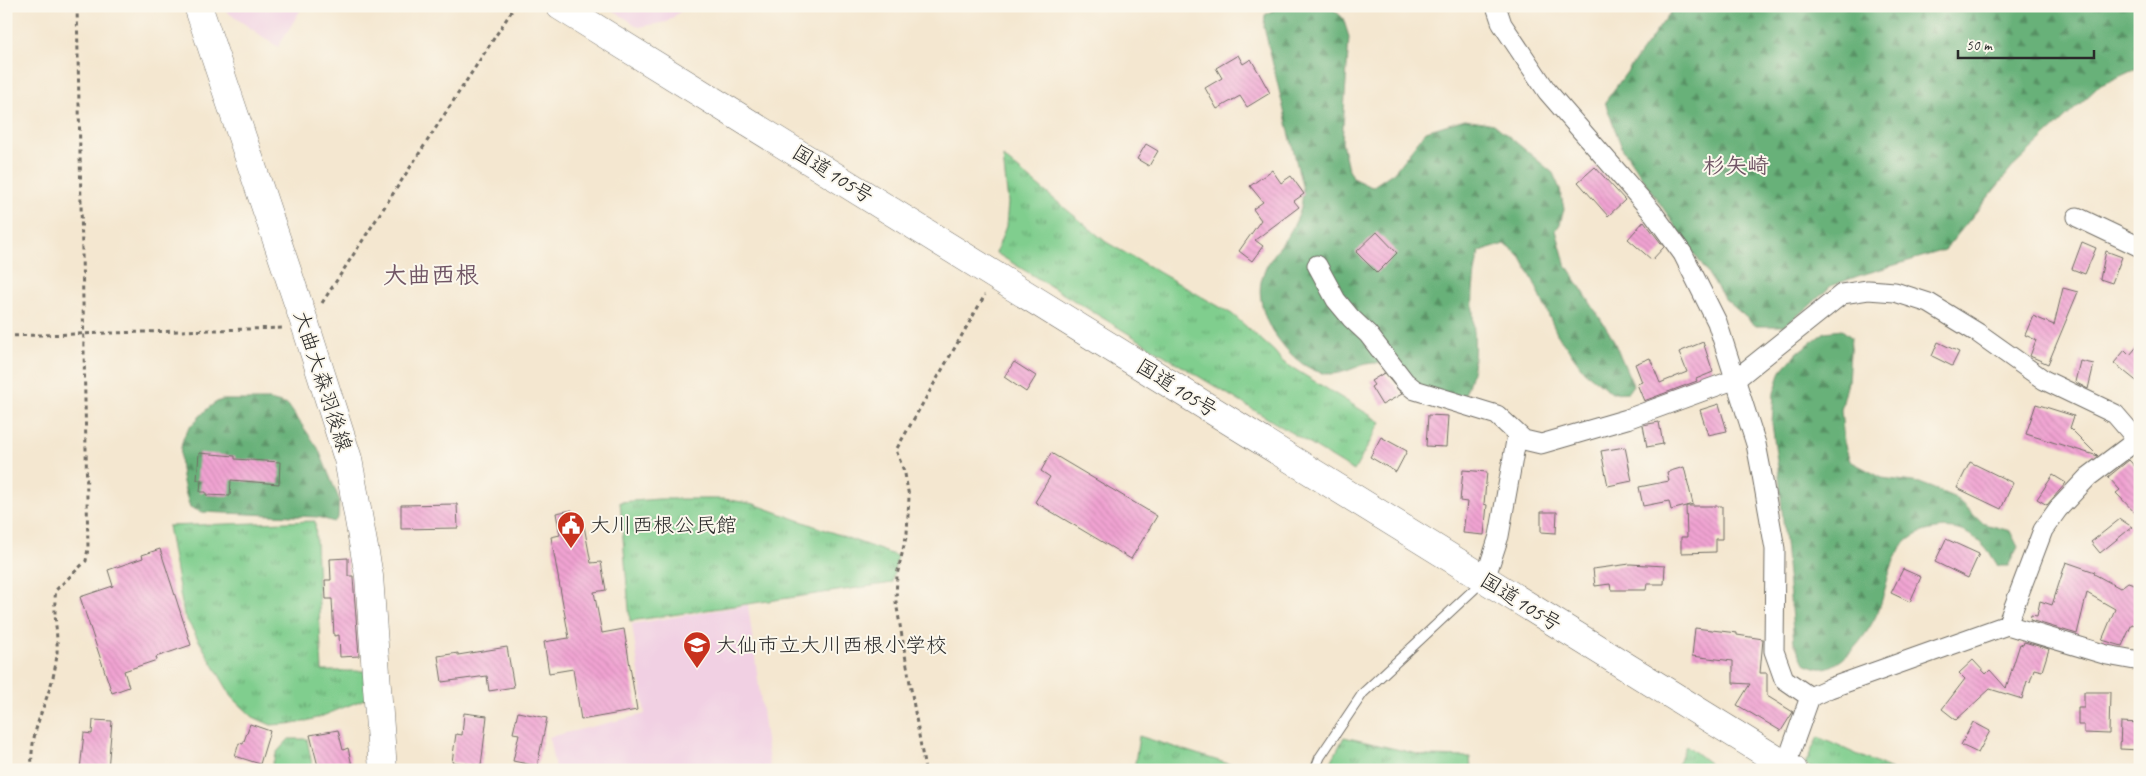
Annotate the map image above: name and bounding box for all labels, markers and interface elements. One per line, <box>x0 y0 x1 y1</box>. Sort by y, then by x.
scale bar <box>1958 28 2095 60</box>
text: 50 m <box>1966 36 1993 55</box>
street label: 国道105号 <box>787 139 879 209</box>
district label: 杉矢崎 <box>1703 152 1769 180</box>
district label: 大曲西根 <box>383 260 479 290</box>
street label: 大曲大森羽後線 <box>288 307 358 455</box>
street label: 国道105号 <box>1131 353 1223 423</box>
public building icon: 大川西根公民館 <box>556 510 586 549</box>
place label: 大川西根公民館 <box>590 512 737 538</box>
street label: 国道105号 <box>1475 567 1567 637</box>
school or university icon: 大仙市立大川西根小学校 <box>682 630 712 669</box>
place label: 大仙市立大川西根小学校 <box>716 632 947 658</box>

